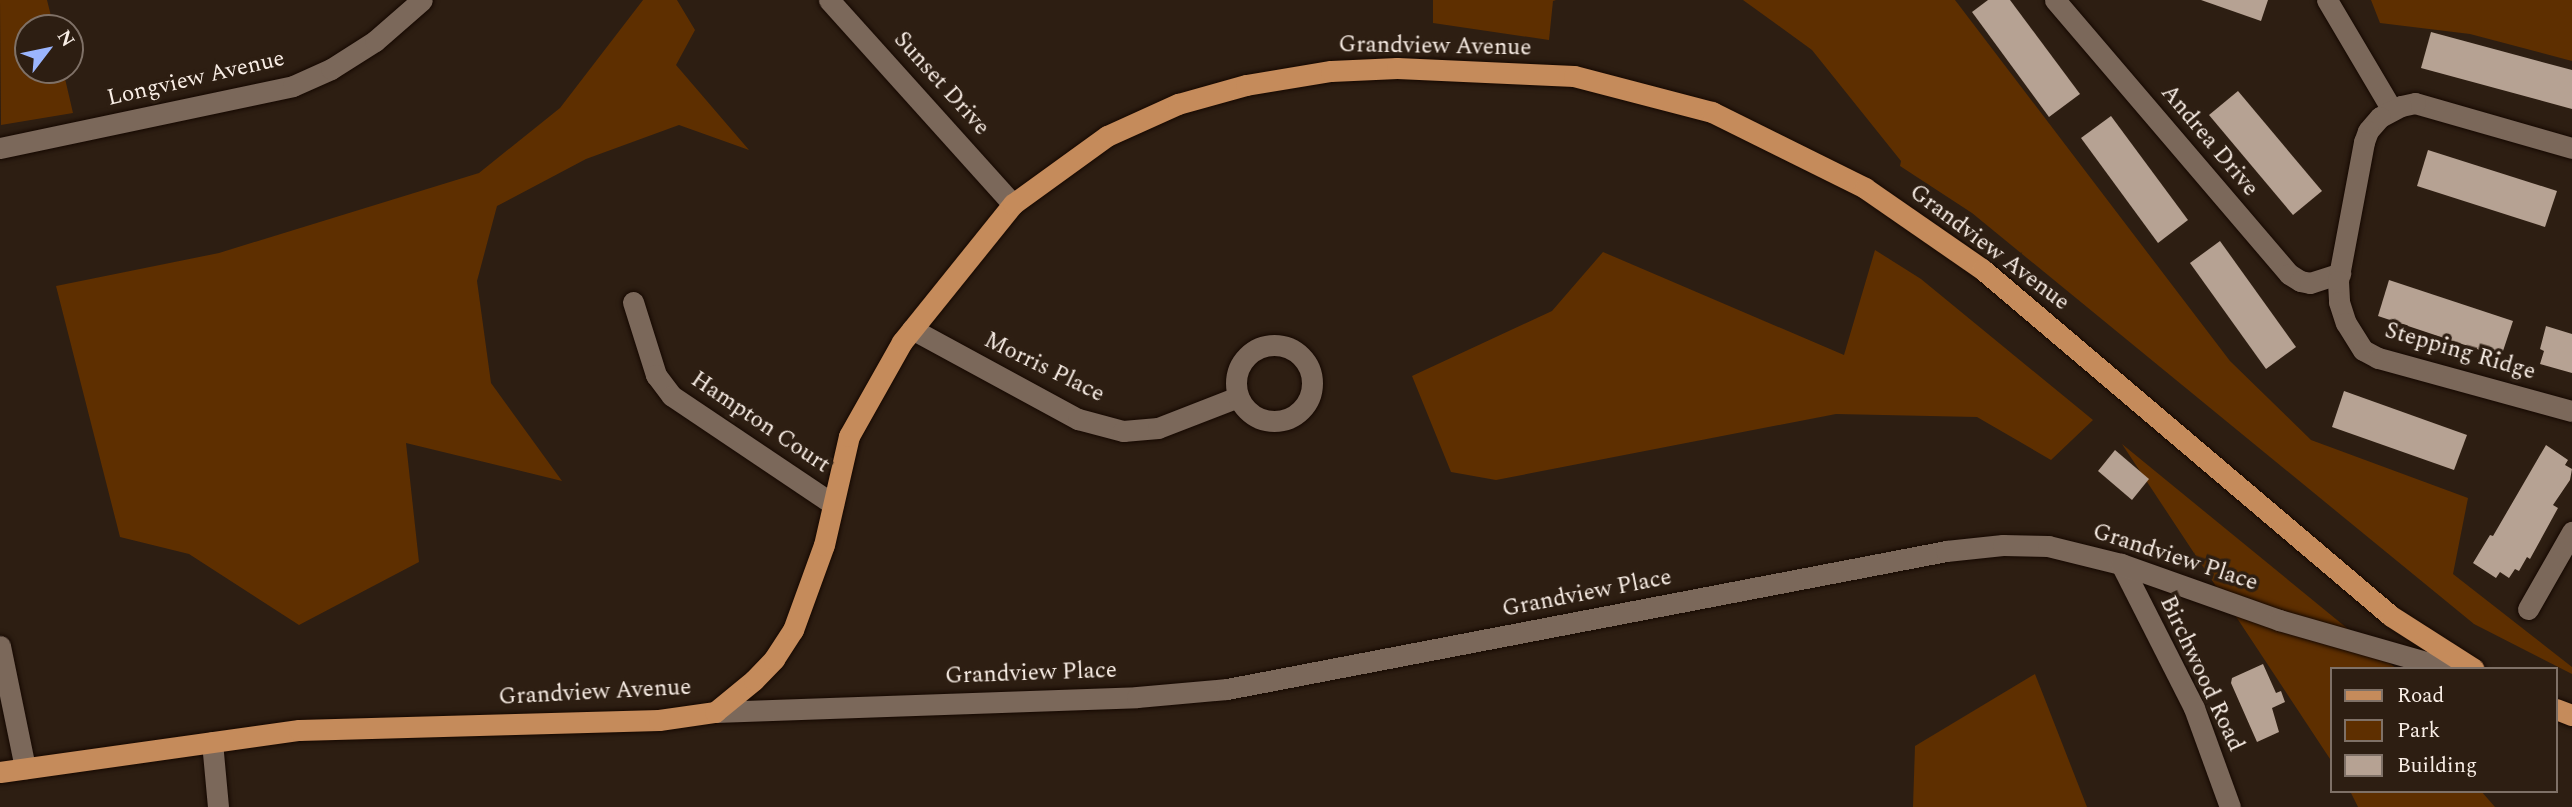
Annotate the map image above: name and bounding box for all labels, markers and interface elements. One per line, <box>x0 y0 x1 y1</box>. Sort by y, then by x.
north arrow <box>14 14 84 84</box>
text: N <box>49 24 82 53</box>
street label: Sunset Drive <box>887 27 995 141</box>
street label: Grandview Avenue <box>1338 32 1532 62</box>
street label: Longview Avenue <box>105 45 287 113</box>
street label: Andrea Drive <box>2154 80 2264 202</box>
street label: Grandview Avenue <box>1904 179 2074 317</box>
street label: Stepping Ridge <box>2382 317 2538 387</box>
street label: Morris Place <box>979 327 1109 409</box>
street label: Hampton Court <box>685 366 835 480</box>
street label: Grandview Place <box>2089 518 2261 598</box>
street label: Grandview Place <box>1500 564 1674 624</box>
street label: Birchwood Road <box>2153 592 2249 756</box>
street label: Grandview Place <box>945 657 1117 691</box>
legend <box>2330 667 2558 793</box>
street label: Grandview Avenue <box>498 674 692 712</box>
text: Road <box>2397 680 2444 712</box>
text: Park <box>2397 715 2440 747</box>
text: Building <box>2397 750 2477 782</box>

